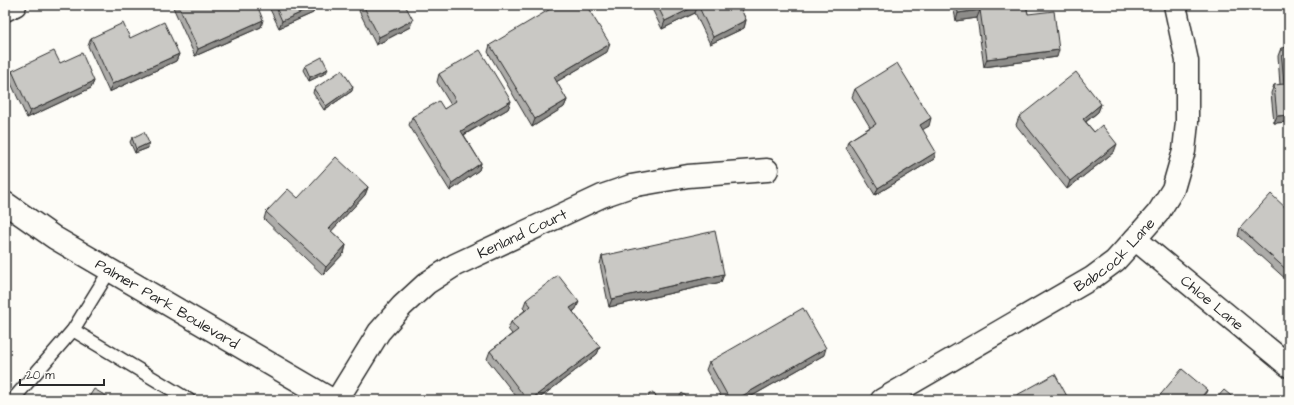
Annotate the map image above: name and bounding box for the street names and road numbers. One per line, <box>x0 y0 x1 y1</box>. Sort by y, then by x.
street label: Kenland Court <box>474 203 570 264</box>
street label: Babcock Lane <box>1070 213 1160 297</box>
street label: Palmer Park Boulevard <box>92 253 243 354</box>
street label: Chloe Lane <box>1176 270 1248 335</box>

